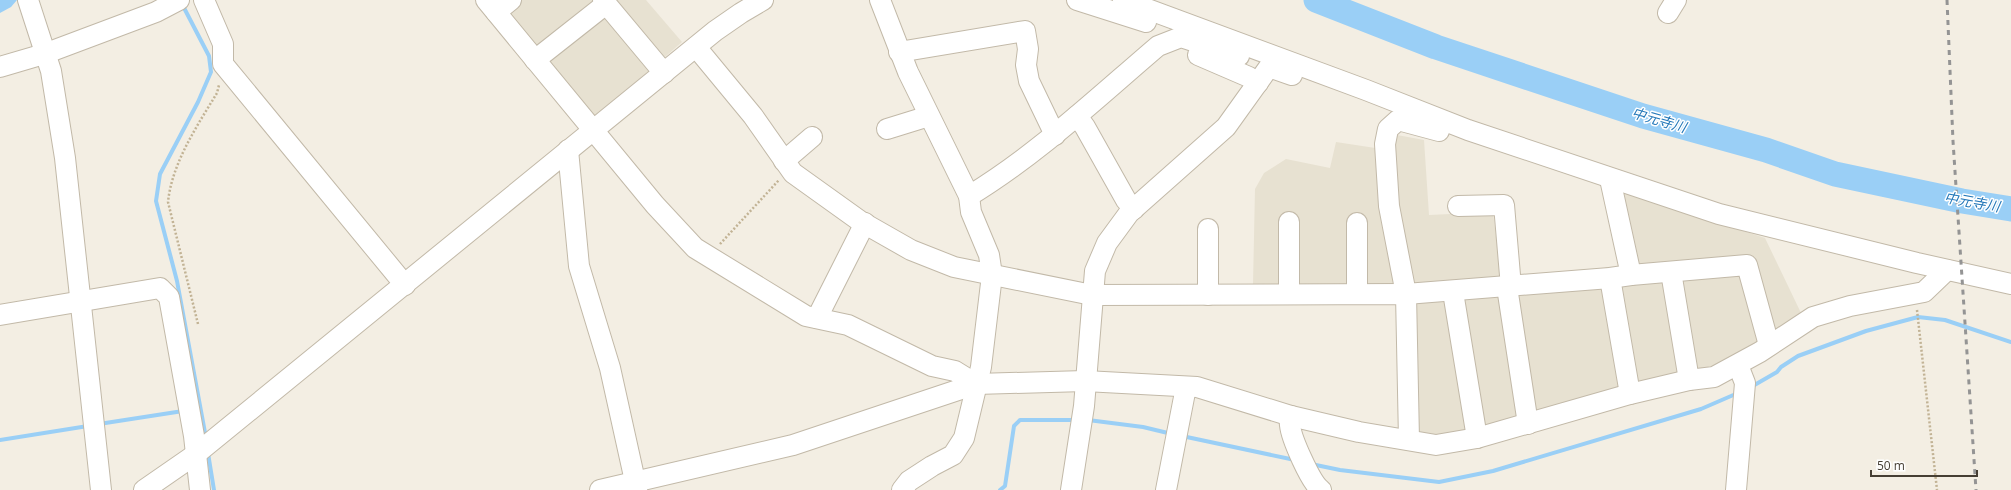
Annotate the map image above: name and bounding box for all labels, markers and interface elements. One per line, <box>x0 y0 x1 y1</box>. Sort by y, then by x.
water label: 中元寺川 <box>1630 103 1691 137</box>
water label: 中元寺川 <box>1943 187 2003 216</box>
scale bar <box>1871 452 1977 478</box>
text: 50 m <box>1877 457 1905 474</box>

